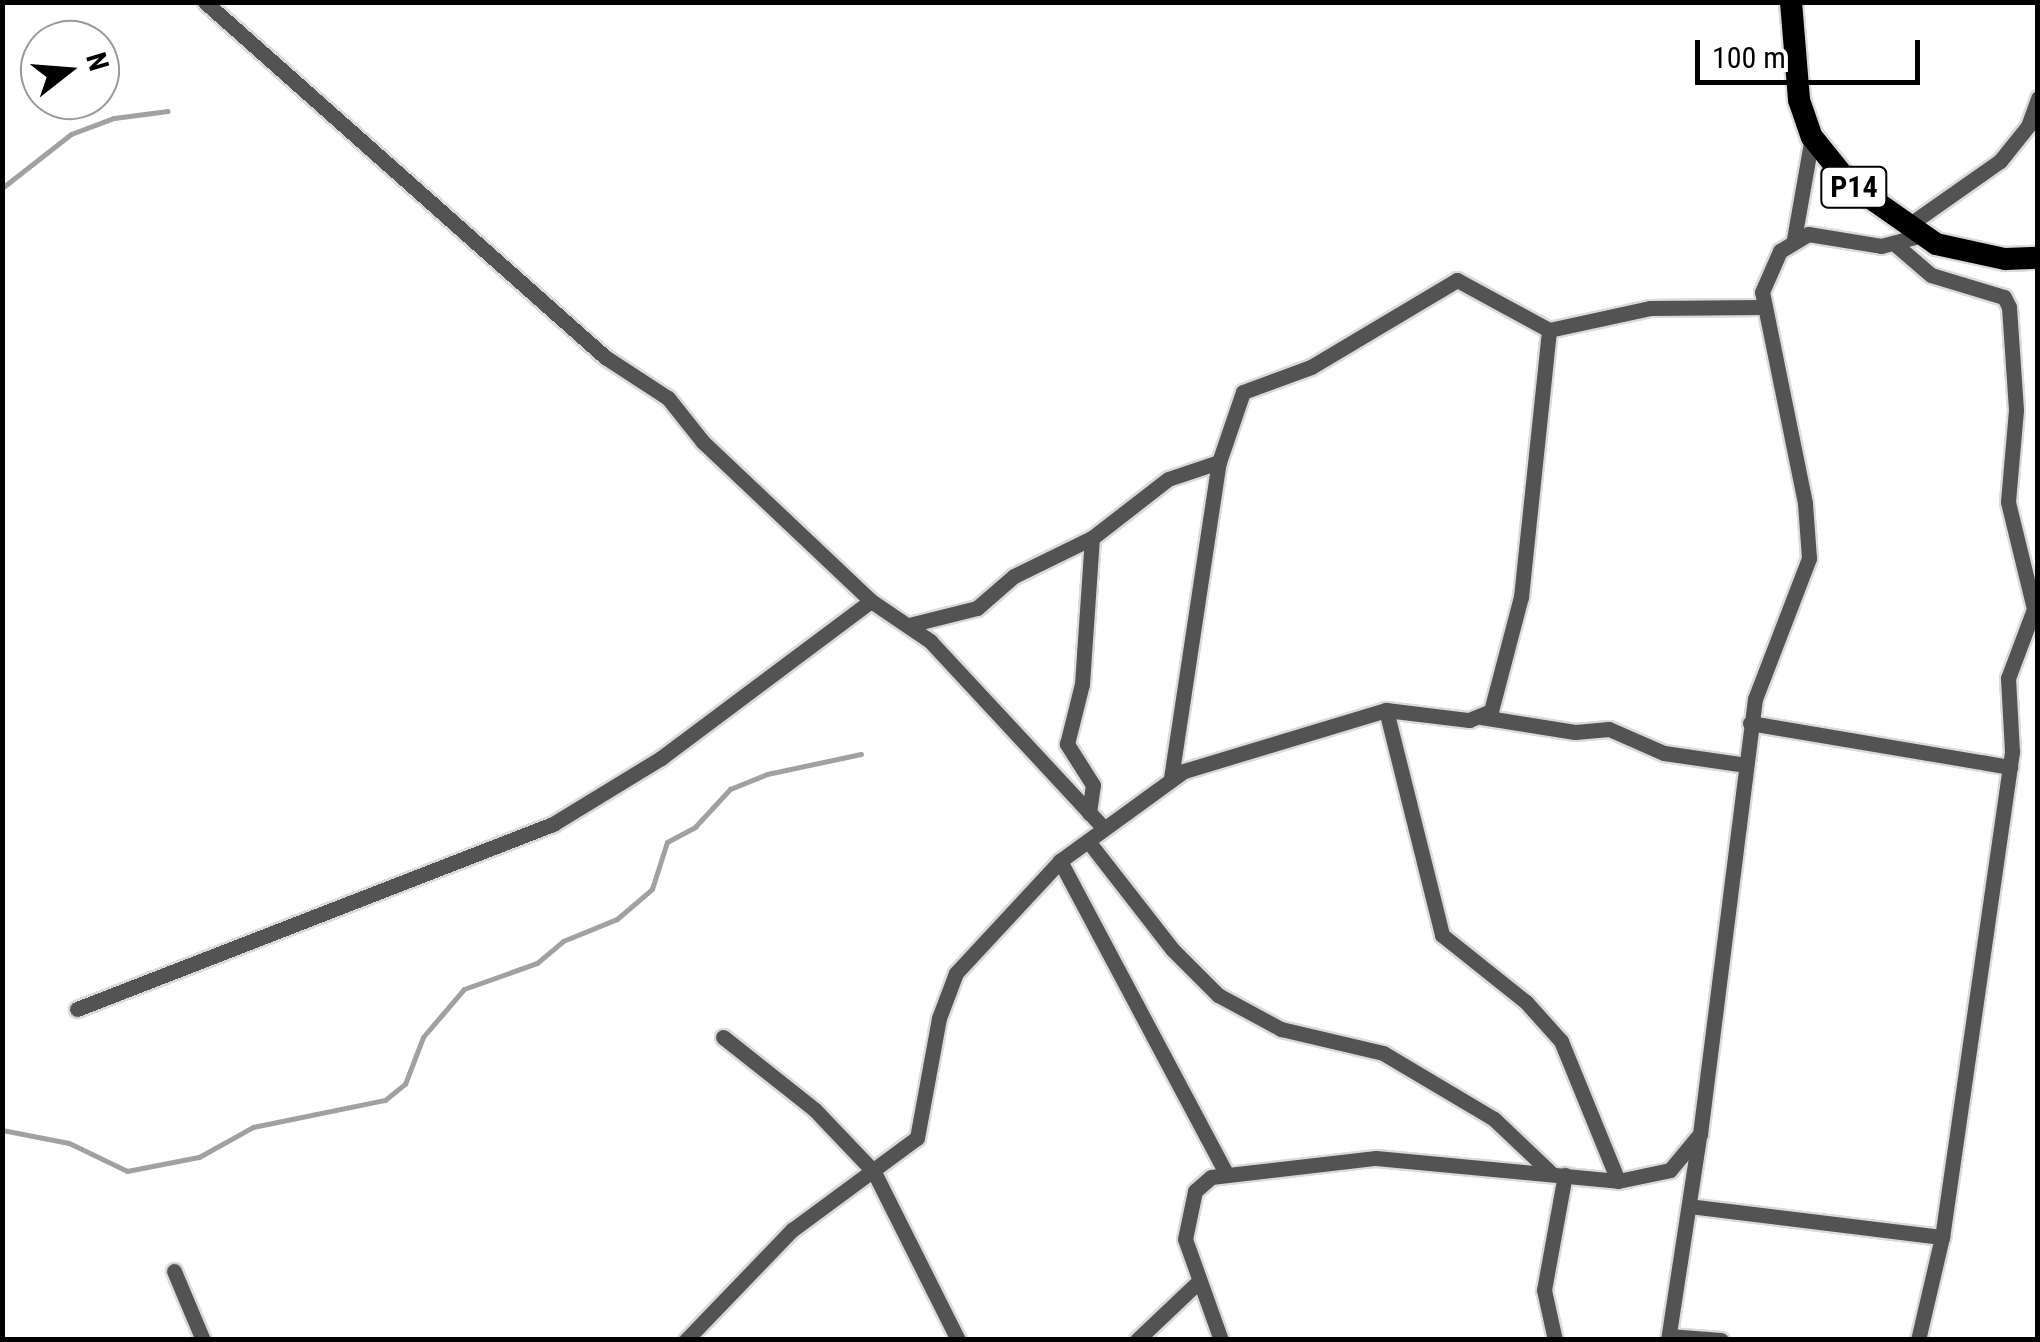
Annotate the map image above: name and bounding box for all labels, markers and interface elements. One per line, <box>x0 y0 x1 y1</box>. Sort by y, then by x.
north arrow <box>20 20 120 120</box>
scale bar <box>1700 20 1925 82</box>
text: 100 m <box>1712 40 1786 75</box>
text: N <box>79 49 116 75</box>
road number: P14 <box>1819 162 1889 212</box>

